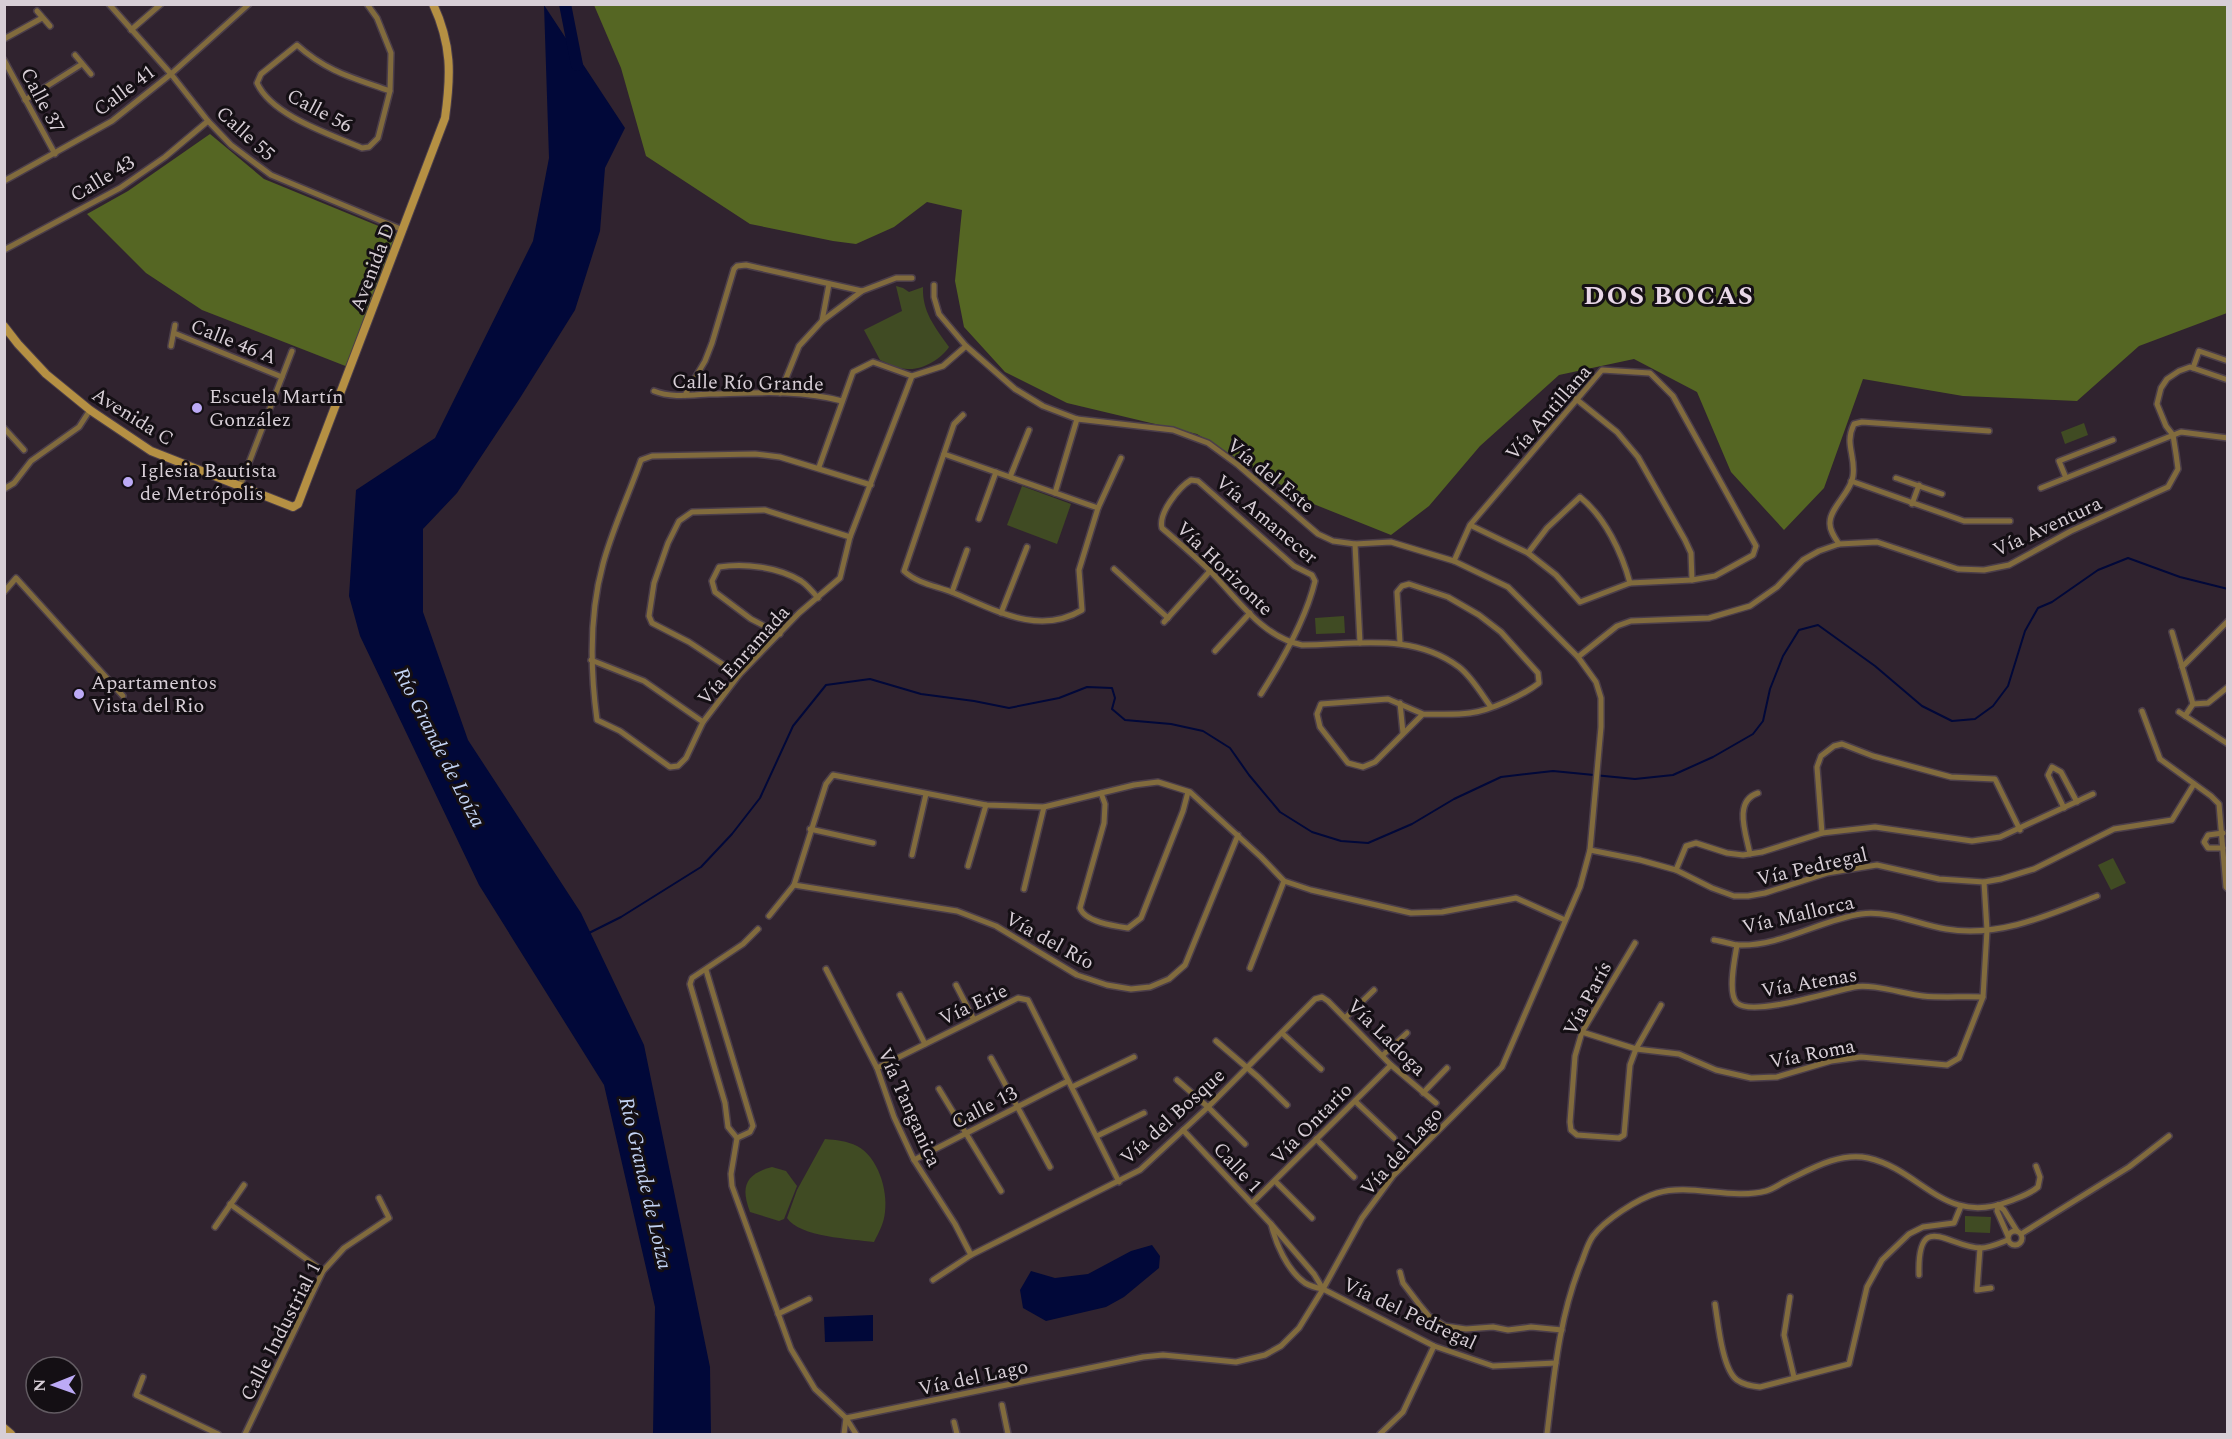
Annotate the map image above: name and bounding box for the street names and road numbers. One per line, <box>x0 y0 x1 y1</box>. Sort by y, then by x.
street label: Calle 41 <box>87 58 162 124</box>
street label: Calle 37 <box>12 62 72 139</box>
street label: Calle 56 <box>281 81 358 141</box>
street label: Calle 55 <box>209 99 282 169</box>
street label: Calle 43 <box>65 148 141 210</box>
street label: Avenida D <box>342 219 404 316</box>
street label: Calle 46 A <box>186 311 281 373</box>
street label: Vía Antillana <box>1499 358 1599 467</box>
street label: Calle Río Grande <box>672 367 824 399</box>
street label: Avenida C <box>86 380 179 454</box>
street label: Vía del Este <box>1220 431 1321 521</box>
street label: Vía Amanecer <box>1208 468 1324 572</box>
street label: Vía Aventura <box>1988 488 2107 565</box>
street label: Vía Horizonte <box>1169 514 1280 623</box>
street label: Vía Enramada <box>690 599 797 713</box>
street label: Vía Pedregal <box>1754 840 1871 894</box>
street label: Vía Mallorca <box>1739 887 1858 942</box>
street label: Vía del Río <box>999 904 1100 978</box>
street label: Vía París <box>1556 956 1620 1041</box>
street label: Vía Atenas <box>1759 960 1860 1006</box>
street label: Vía Erie <box>934 976 1013 1034</box>
street label: Vía Ladoga <box>1340 992 1433 1084</box>
street label: Vía Roma <box>1767 1031 1858 1077</box>
street label: Vía Tanganica <box>869 1043 949 1172</box>
street label: Vía del Bosque <box>1113 1061 1232 1172</box>
street label: Vía Ontario <box>1264 1076 1360 1172</box>
street label: Calle 13 <box>946 1078 1023 1137</box>
street label: Vía del Lago <box>1353 1100 1450 1203</box>
street label: Calle 1 <box>1206 1135 1269 1200</box>
street label: Calle Industrial 1 <box>233 1256 329 1406</box>
street label: Vía del Pedregal <box>1338 1270 1481 1358</box>
street label: Vía del Lago <box>916 1352 1031 1404</box>

